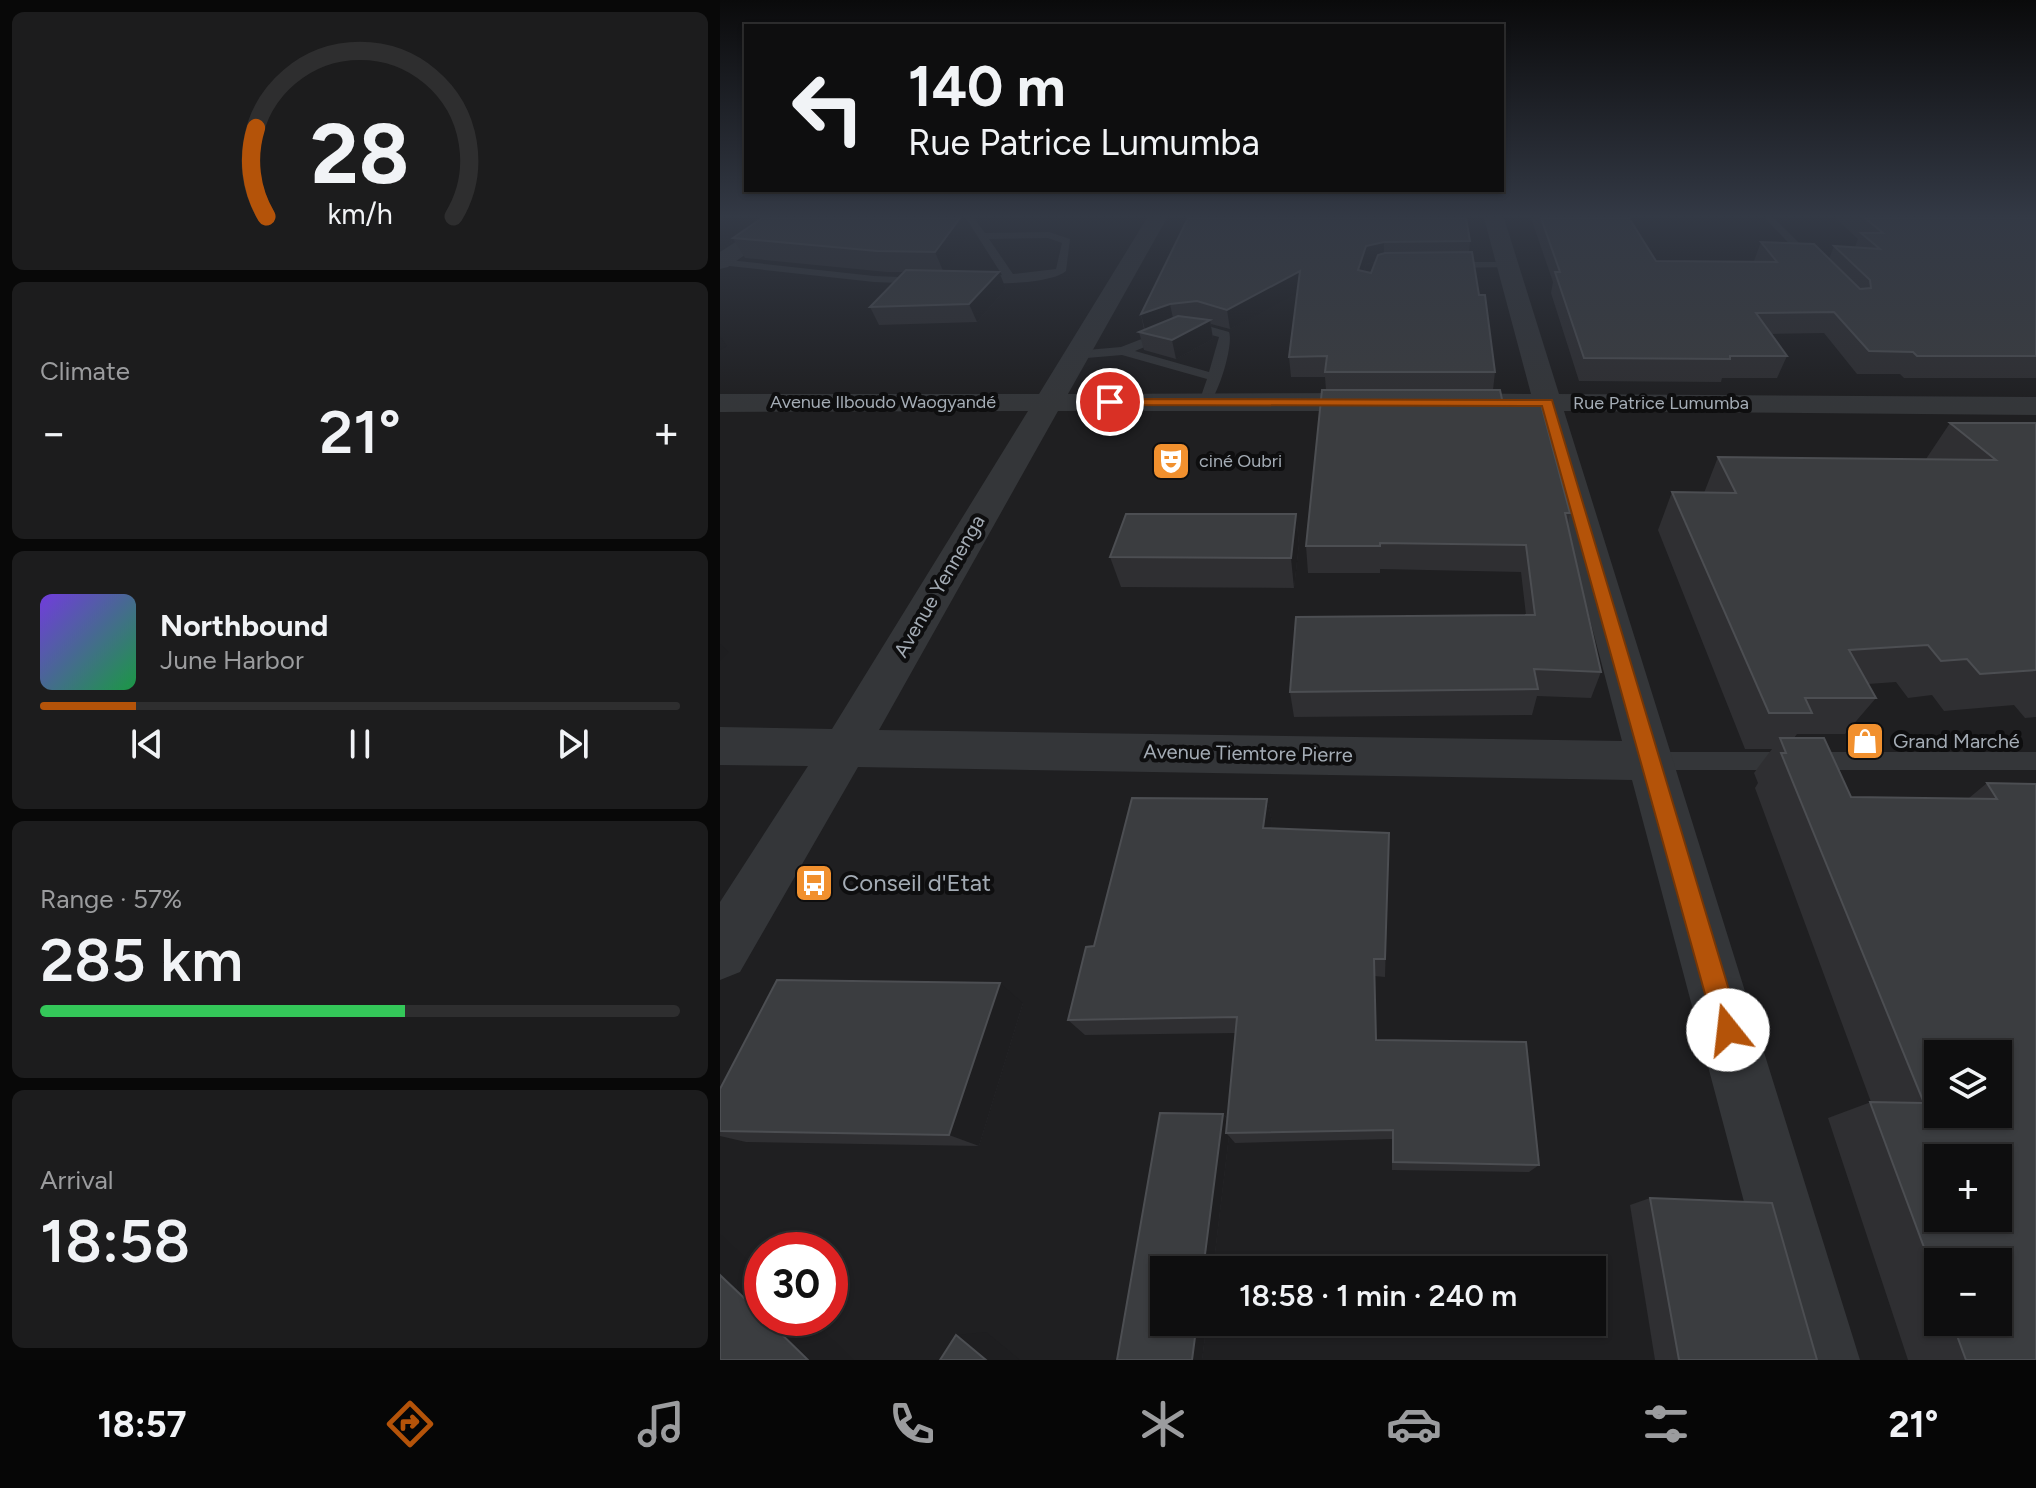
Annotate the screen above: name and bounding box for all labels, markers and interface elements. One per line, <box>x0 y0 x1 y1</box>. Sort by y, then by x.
text: 140 m <box>908 53 1066 120</box>
icon: left <box>776 56 880 160</box>
text: 28 <box>310 103 410 203</box>
text: Rue Patrice Lumumba <box>908 121 1260 164</box>
text: km/h <box>327 197 393 231</box>
text: Climate <box>40 355 130 387</box>
pin <box>1076 368 1144 436</box>
icon: arrive <box>1088 380 1132 424</box>
street label: Avenue Ilboudo Waogyandé <box>770 391 996 413</box>
street label: Rue Patrice Lumumba <box>1573 392 1749 414</box>
text: 21° <box>319 396 401 468</box>
text: − <box>40 406 67 459</box>
text: + <box>653 406 680 459</box>
theatre icon: ciné Oubri <box>1150 440 1192 482</box>
place label: ciné Oubri <box>1199 450 1282 472</box>
street label: Avenue Yennenga <box>888 510 990 662</box>
text: Northbound <box>160 607 328 644</box>
text: June Harbor <box>160 644 304 676</box>
shop icon: Grand Marché <box>1844 720 1886 762</box>
icon: previous <box>125 722 169 766</box>
icon: pause <box>338 722 382 766</box>
icon: next <box>551 722 595 766</box>
place label: Grand Marché <box>1893 729 2020 753</box>
street label: Avenue Tiemtore Pierre <box>1143 739 1353 767</box>
bus stop icon: Conseil d'Etat <box>793 862 835 904</box>
place label: Conseil d'Etat <box>842 868 991 897</box>
text: Range · 57% <box>40 883 182 915</box>
text: 285 km <box>40 924 243 996</box>
position arrow <box>1686 988 1770 1072</box>
map controls <box>1924 1040 2012 1336</box>
button: layers <box>1924 1040 2012 1128</box>
button: + <box>1924 1144 2012 1232</box>
text: Arrival <box>40 1164 113 1196</box>
text: 18:58 <box>40 1205 190 1277</box>
speed limit sign: 30 <box>744 1232 848 1336</box>
button: − <box>1924 1248 2012 1336</box>
text: 18:58 · 1 min · 240 m <box>1239 1277 1517 1314</box>
icon: directions <box>382 1396 438 1452</box>
icon: music <box>633 1396 689 1452</box>
icon: phone <box>884 1396 940 1452</box>
icon: climate <box>1135 1396 1191 1452</box>
icon: car <box>1386 1396 1442 1452</box>
icon: filters <box>1638 1396 1694 1452</box>
text: 18:57 <box>98 1403 187 1446</box>
text: 21° <box>1889 1403 1938 1446</box>

